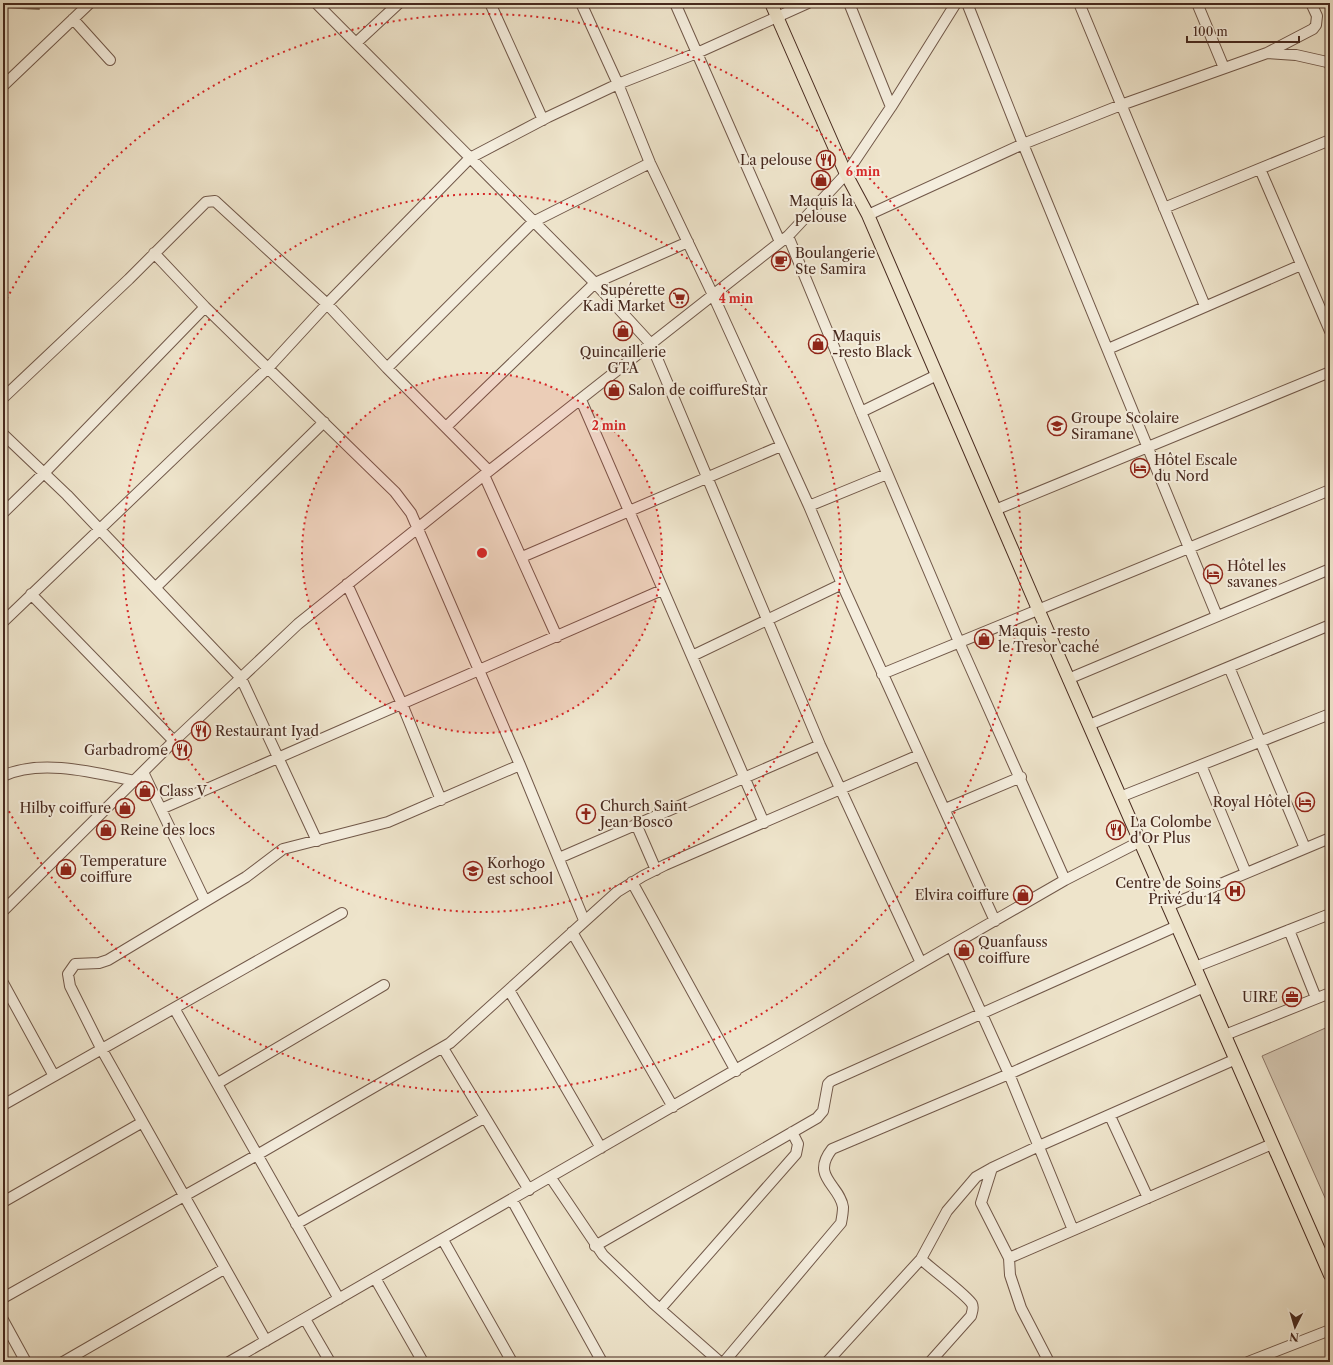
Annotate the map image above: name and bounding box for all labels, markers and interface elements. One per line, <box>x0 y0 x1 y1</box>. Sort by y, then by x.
scale bar <box>1187 18 1299 44</box>
text: 100 m <box>1193 24 1228 39</box>
restaurant icon: La pelouse <box>815 149 837 171</box>
place label: La pelouse <box>740 151 812 169</box>
text: 6 min <box>846 164 881 179</box>
shop icon: Maquis la pelouse <box>810 169 832 191</box>
place label: Maquis la pelouse <box>789 192 854 226</box>
place label: Boulangerie Ste Samira <box>795 244 876 278</box>
cafe icon: Boulangerie Ste Samira <box>770 250 792 272</box>
place label: Supérette Kadi Market <box>583 281 665 315</box>
supermarket icon: Supérette Kadi Market <box>668 287 690 309</box>
text: 4 min <box>719 291 754 306</box>
shop icon: Quincaillerie GTA <box>612 320 634 342</box>
place label: Maquis -resto Black <box>832 327 913 361</box>
shop icon: Maquis -resto Black <box>807 333 829 355</box>
place label: Quincaillerie GTA <box>580 343 666 377</box>
shop icon: Salon de coiffureStar <box>603 379 625 401</box>
place label: Salon de coiffureStar <box>628 381 768 399</box>
place label: Groupe Scolaire Siramane <box>1071 409 1179 443</box>
school or university icon: Groupe Scolaire Siramane <box>1046 415 1068 437</box>
text: 2 min <box>592 418 627 433</box>
place label: Hôtel Escale du Nord <box>1154 451 1238 485</box>
hotel icon: Hôtel Escale du Nord <box>1129 457 1151 479</box>
centre of rings <box>475 546 489 560</box>
place label: Hôtel les savanes <box>1227 557 1286 591</box>
hotel icon: Hôtel les savanes <box>1202 563 1224 585</box>
place label: Maquis -resto le Tresor caché <box>998 622 1099 656</box>
shop icon: Maquis -resto le Tresor caché <box>973 628 995 650</box>
restaurant icon: Restaurant Iyad <box>190 720 212 742</box>
place label: Restaurant Iyad <box>215 722 319 740</box>
restaurant icon: Garbadrome <box>171 739 193 761</box>
place label: Garbadrome <box>84 741 168 759</box>
shop icon: Class V <box>134 780 156 802</box>
place label: Class V <box>159 782 208 800</box>
hotel icon: Royal Hôtel <box>1294 791 1316 813</box>
place label: Royal Hôtel <box>1213 793 1291 811</box>
shop icon: Hilby coiffure <box>114 797 136 819</box>
place label: Church Saint Jean Bosco <box>598 797 687 831</box>
place label: Hilby coiffure <box>19 799 111 817</box>
church icon: Church Saint Jean Bosco <box>575 803 597 825</box>
place label: La Colombe d'Or Plus <box>1130 813 1212 847</box>
shop icon: Reine des locs <box>95 819 117 841</box>
restaurant icon: La Colombe d'Or Plus <box>1105 819 1127 841</box>
place label: Reine des locs <box>120 821 215 839</box>
place label: Temperature coiffure <box>80 852 167 886</box>
place label: Korhogo est school <box>487 854 553 888</box>
shop icon: Temperature coiffure <box>55 858 77 880</box>
school or university icon: Korhogo est school <box>462 860 484 882</box>
place label: Centre de Soins Privé du 14 <box>1115 874 1221 908</box>
hospital icon: Centre de Soins Privé du 14 <box>1224 880 1246 902</box>
shop icon: Elvira coiffure <box>1012 884 1034 906</box>
place label: Elvira coiffure <box>915 886 1009 904</box>
place label: Quanfauss coiffure <box>978 933 1048 967</box>
shop icon: Quanfauss coiffure <box>953 939 975 961</box>
office icon: UIRE <box>1281 986 1303 1008</box>
place label: UIRE <box>1242 988 1278 1006</box>
north arrow <box>1275 1307 1315 1347</box>
text: N <box>1288 1330 1300 1344</box>

